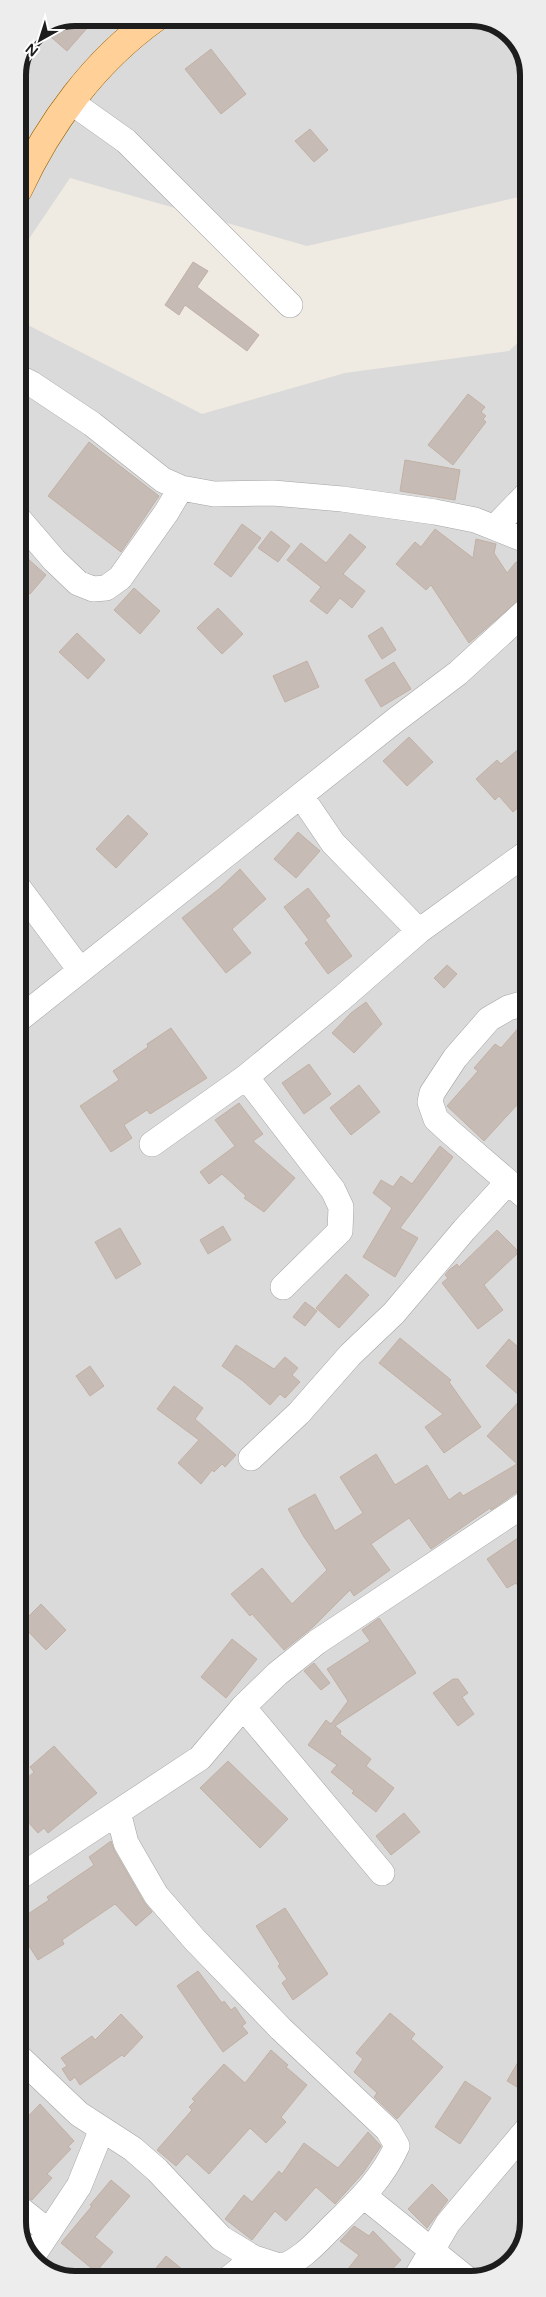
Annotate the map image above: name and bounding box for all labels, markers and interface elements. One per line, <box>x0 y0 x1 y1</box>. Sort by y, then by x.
north arrow <box>15 15 65 65</box>
text: N <box>22 40 42 60</box>

